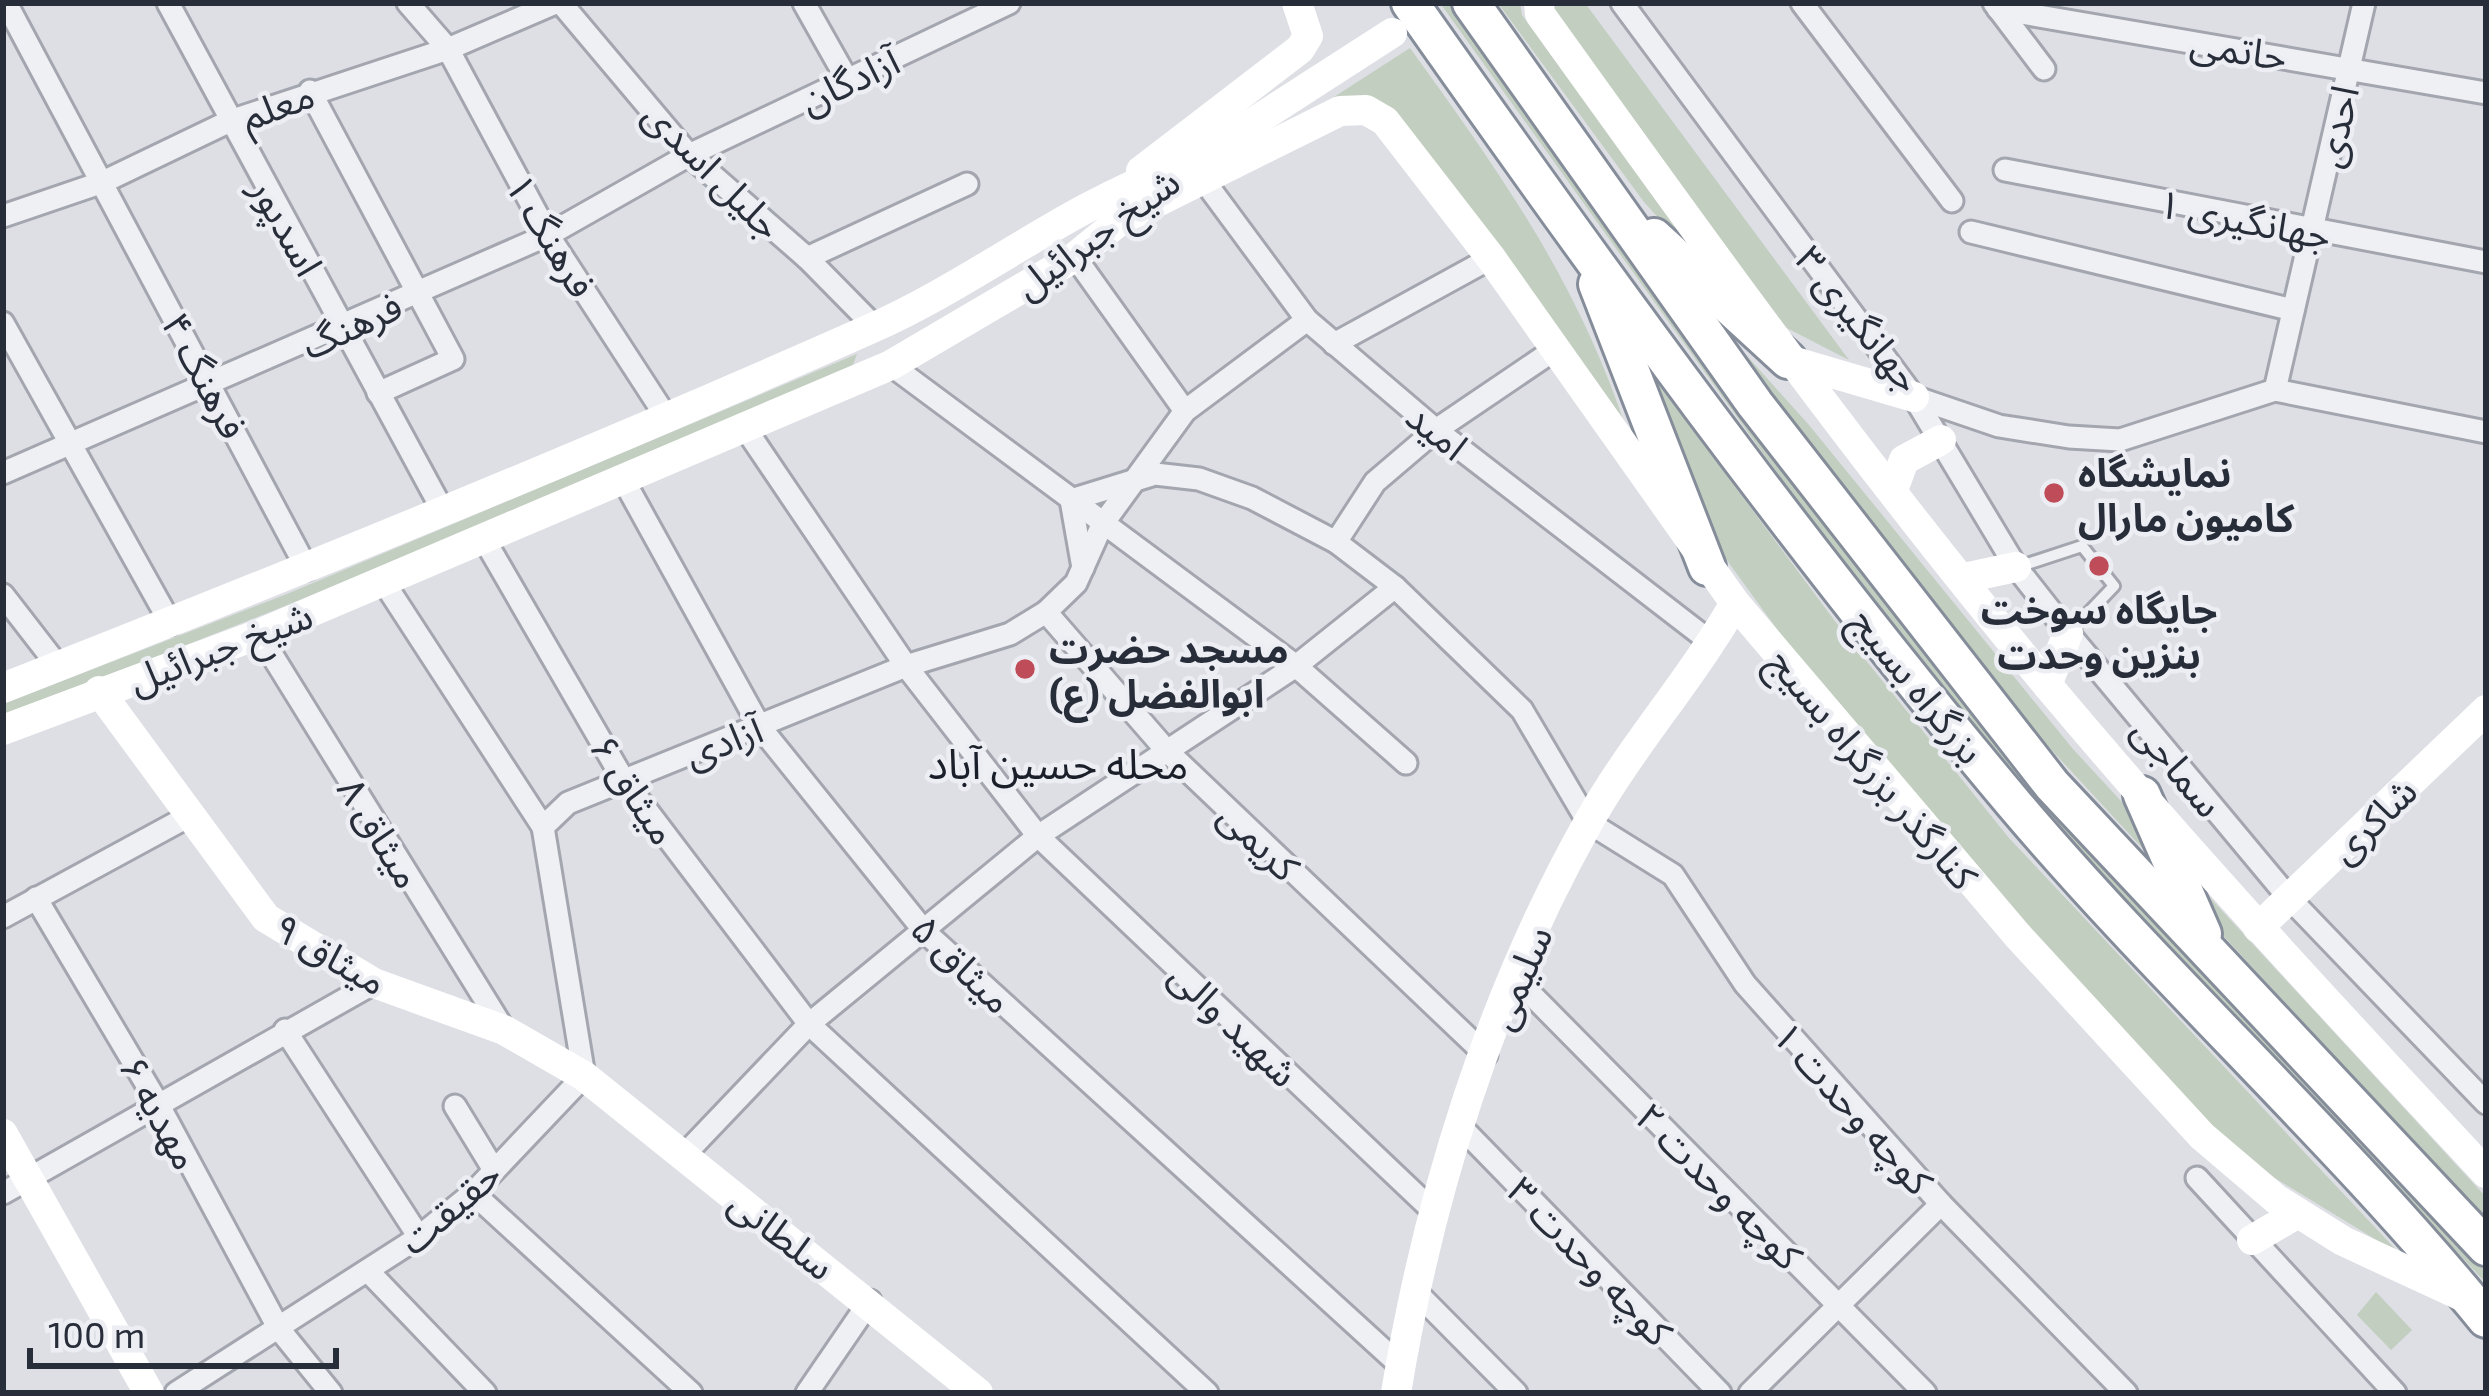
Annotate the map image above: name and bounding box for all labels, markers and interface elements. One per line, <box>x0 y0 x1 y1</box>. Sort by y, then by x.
street label: حاتمی <box>2187 17 2291 80</box>
street label: آزادگان <box>792 35 908 123</box>
street label: معلم <box>234 69 323 146</box>
street label: احدی <box>2303 80 2368 172</box>
street label: جلیل اسدی <box>634 90 793 249</box>
street label: شیخ جبرائیل <box>1004 156 1192 314</box>
street label: فرهنگ ۱ <box>496 165 607 306</box>
street label: اسدپور <box>238 168 334 285</box>
street label: جهانگیری ۱ <box>2154 178 2335 259</box>
street label: جهانگیری ۳ <box>1786 235 1933 401</box>
street label: فرهنگ <box>293 280 409 368</box>
street label: فرهنگ ۴ <box>152 304 259 447</box>
street label: امید <box>1398 391 1478 469</box>
place label: نمایشگاه کامیون مارال <box>2078 448 2295 541</box>
marker: نمایشگاه کامیون مارال <box>2041 480 2067 506</box>
marker: جایگاه سوخت بنزین وحدت <box>2086 553 2112 579</box>
place label: جایگاه سوخت بنزین وحدت <box>1981 585 2217 678</box>
street label: شیخ جبرائیل <box>122 590 321 710</box>
street label: بزرگراه بسیج <box>1836 598 1996 777</box>
place label: مسجد حضرت ابوالفضل (ع) <box>1049 624 1289 723</box>
street label: کنارگذر بزرگراه بسیج <box>1753 638 1989 904</box>
marker: مسجد حضرت ابوالفضل (ع) <box>1012 656 1038 682</box>
street label: آزادی <box>677 703 771 777</box>
street label: سماجی <box>2123 706 2234 826</box>
street label: میثاق ۶ <box>581 725 689 853</box>
district label: محله حسین آباد <box>928 737 1188 789</box>
street label: شاکری <box>2319 766 2426 872</box>
street label: میثاق ۸ <box>329 768 433 896</box>
street label: کریمی <box>1209 791 1311 891</box>
street label: میثاق ۹ <box>266 902 396 1004</box>
street label: میثاق ۵ <box>903 904 1023 1022</box>
street label: سلیمی <box>1475 918 1562 1036</box>
street label: شهید والی <box>1160 951 1309 1096</box>
street label: کوچه وحدت ۱ <box>1761 1011 1944 1206</box>
street label: مهدیه ۶ <box>110 1047 211 1178</box>
street label: کوچه وحدت ۲ <box>1624 1092 1814 1282</box>
street label: حقیقت <box>389 1149 509 1263</box>
street label: کوچه وحدت ۳ <box>1496 1166 1684 1358</box>
street label: سلطانی <box>720 1177 845 1289</box>
scale bar <box>30 1294 336 1368</box>
text: 100 m <box>48 1312 145 1355</box>

